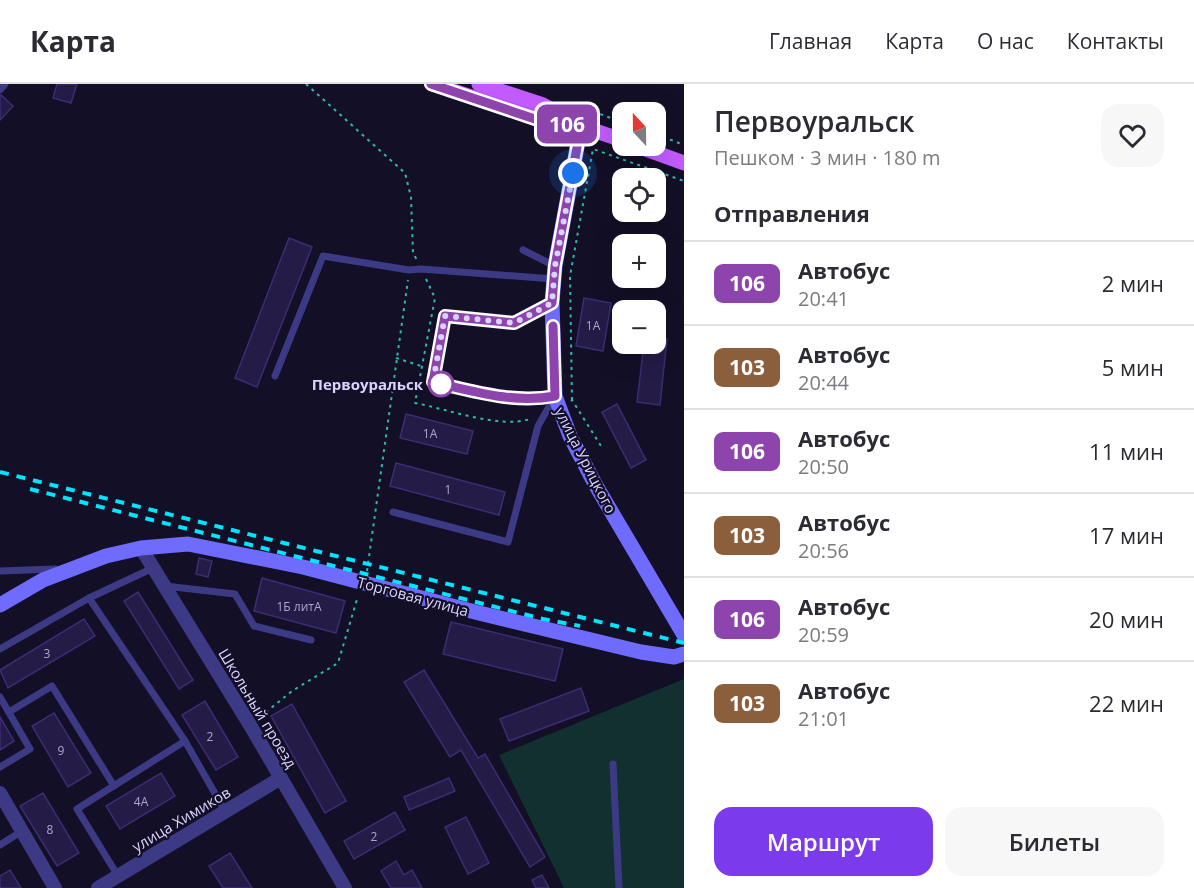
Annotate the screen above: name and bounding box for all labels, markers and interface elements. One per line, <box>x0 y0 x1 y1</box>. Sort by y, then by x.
text: Карта <box>30 22 116 60</box>
text: Главная <box>769 27 852 55</box>
text: Карта <box>885 27 944 55</box>
text: О нас <box>977 27 1034 55</box>
text: Контакты <box>1067 27 1164 55</box>
north arrow <box>612 102 666 156</box>
map controls <box>612 102 666 354</box>
text: Первоуральск <box>714 102 915 140</box>
line badge: 106 <box>532 104 602 144</box>
button: heart <box>1101 104 1164 167</box>
text: 106 <box>549 110 585 138</box>
text: Пешком · 3 мин · 180 m <box>714 144 941 171</box>
your location <box>558 158 588 188</box>
button: locate <box>612 168 666 222</box>
text: Отправления <box>714 198 870 228</box>
button: + <box>612 234 666 288</box>
text: Автобус <box>798 255 890 285</box>
text: 2 мин <box>1102 268 1164 298</box>
text: 106 <box>729 269 765 297</box>
text: 20:41 <box>798 285 849 312</box>
button: − <box>612 300 666 354</box>
house number: 1А <box>586 317 601 334</box>
text: Автобус <box>798 339 890 369</box>
text: 5 мин <box>1102 352 1164 382</box>
text: 103 <box>729 353 765 381</box>
text: 20:44 <box>798 369 849 396</box>
marker: Первоуральск <box>428 371 454 397</box>
place label: Первоуральск <box>312 374 424 394</box>
street label: улица Урицкого <box>551 403 621 517</box>
text: Автобус <box>798 423 890 453</box>
house number: 1А <box>423 425 438 442</box>
text: 11 мин <box>1089 436 1164 466</box>
text: 106 <box>729 437 765 465</box>
text: 20:50 <box>798 453 849 480</box>
house number: 1 <box>445 481 451 498</box>
text: Автобус <box>798 507 890 537</box>
text: 17 мин <box>1089 520 1164 550</box>
text: 103 <box>729 521 765 549</box>
text: 20:56 <box>798 537 849 564</box>
street label: Торговая улица <box>355 572 471 620</box>
text: Автобус <box>798 591 890 621</box>
house number: 1Б литА <box>276 598 322 615</box>
text: 20 мин <box>1089 604 1164 634</box>
text: 106 <box>729 605 765 633</box>
text: 20:59 <box>798 621 849 648</box>
house number: 3 <box>44 645 51 662</box>
street label: Школьный проезд <box>214 645 302 772</box>
text: Автобус <box>798 675 890 705</box>
text: 22 мин <box>1089 688 1164 718</box>
text: 103 <box>729 689 765 717</box>
text: 21:01 <box>798 705 849 732</box>
house number: 2 <box>207 728 214 745</box>
house number: 9 <box>58 742 65 759</box>
street label: улица Химиков <box>128 782 234 856</box>
house number: 4А <box>134 793 149 810</box>
button: Маршрут <box>714 807 933 876</box>
button: Билеты <box>945 807 1164 876</box>
house number: 8 <box>47 821 54 838</box>
house number: 2 <box>371 828 378 845</box>

